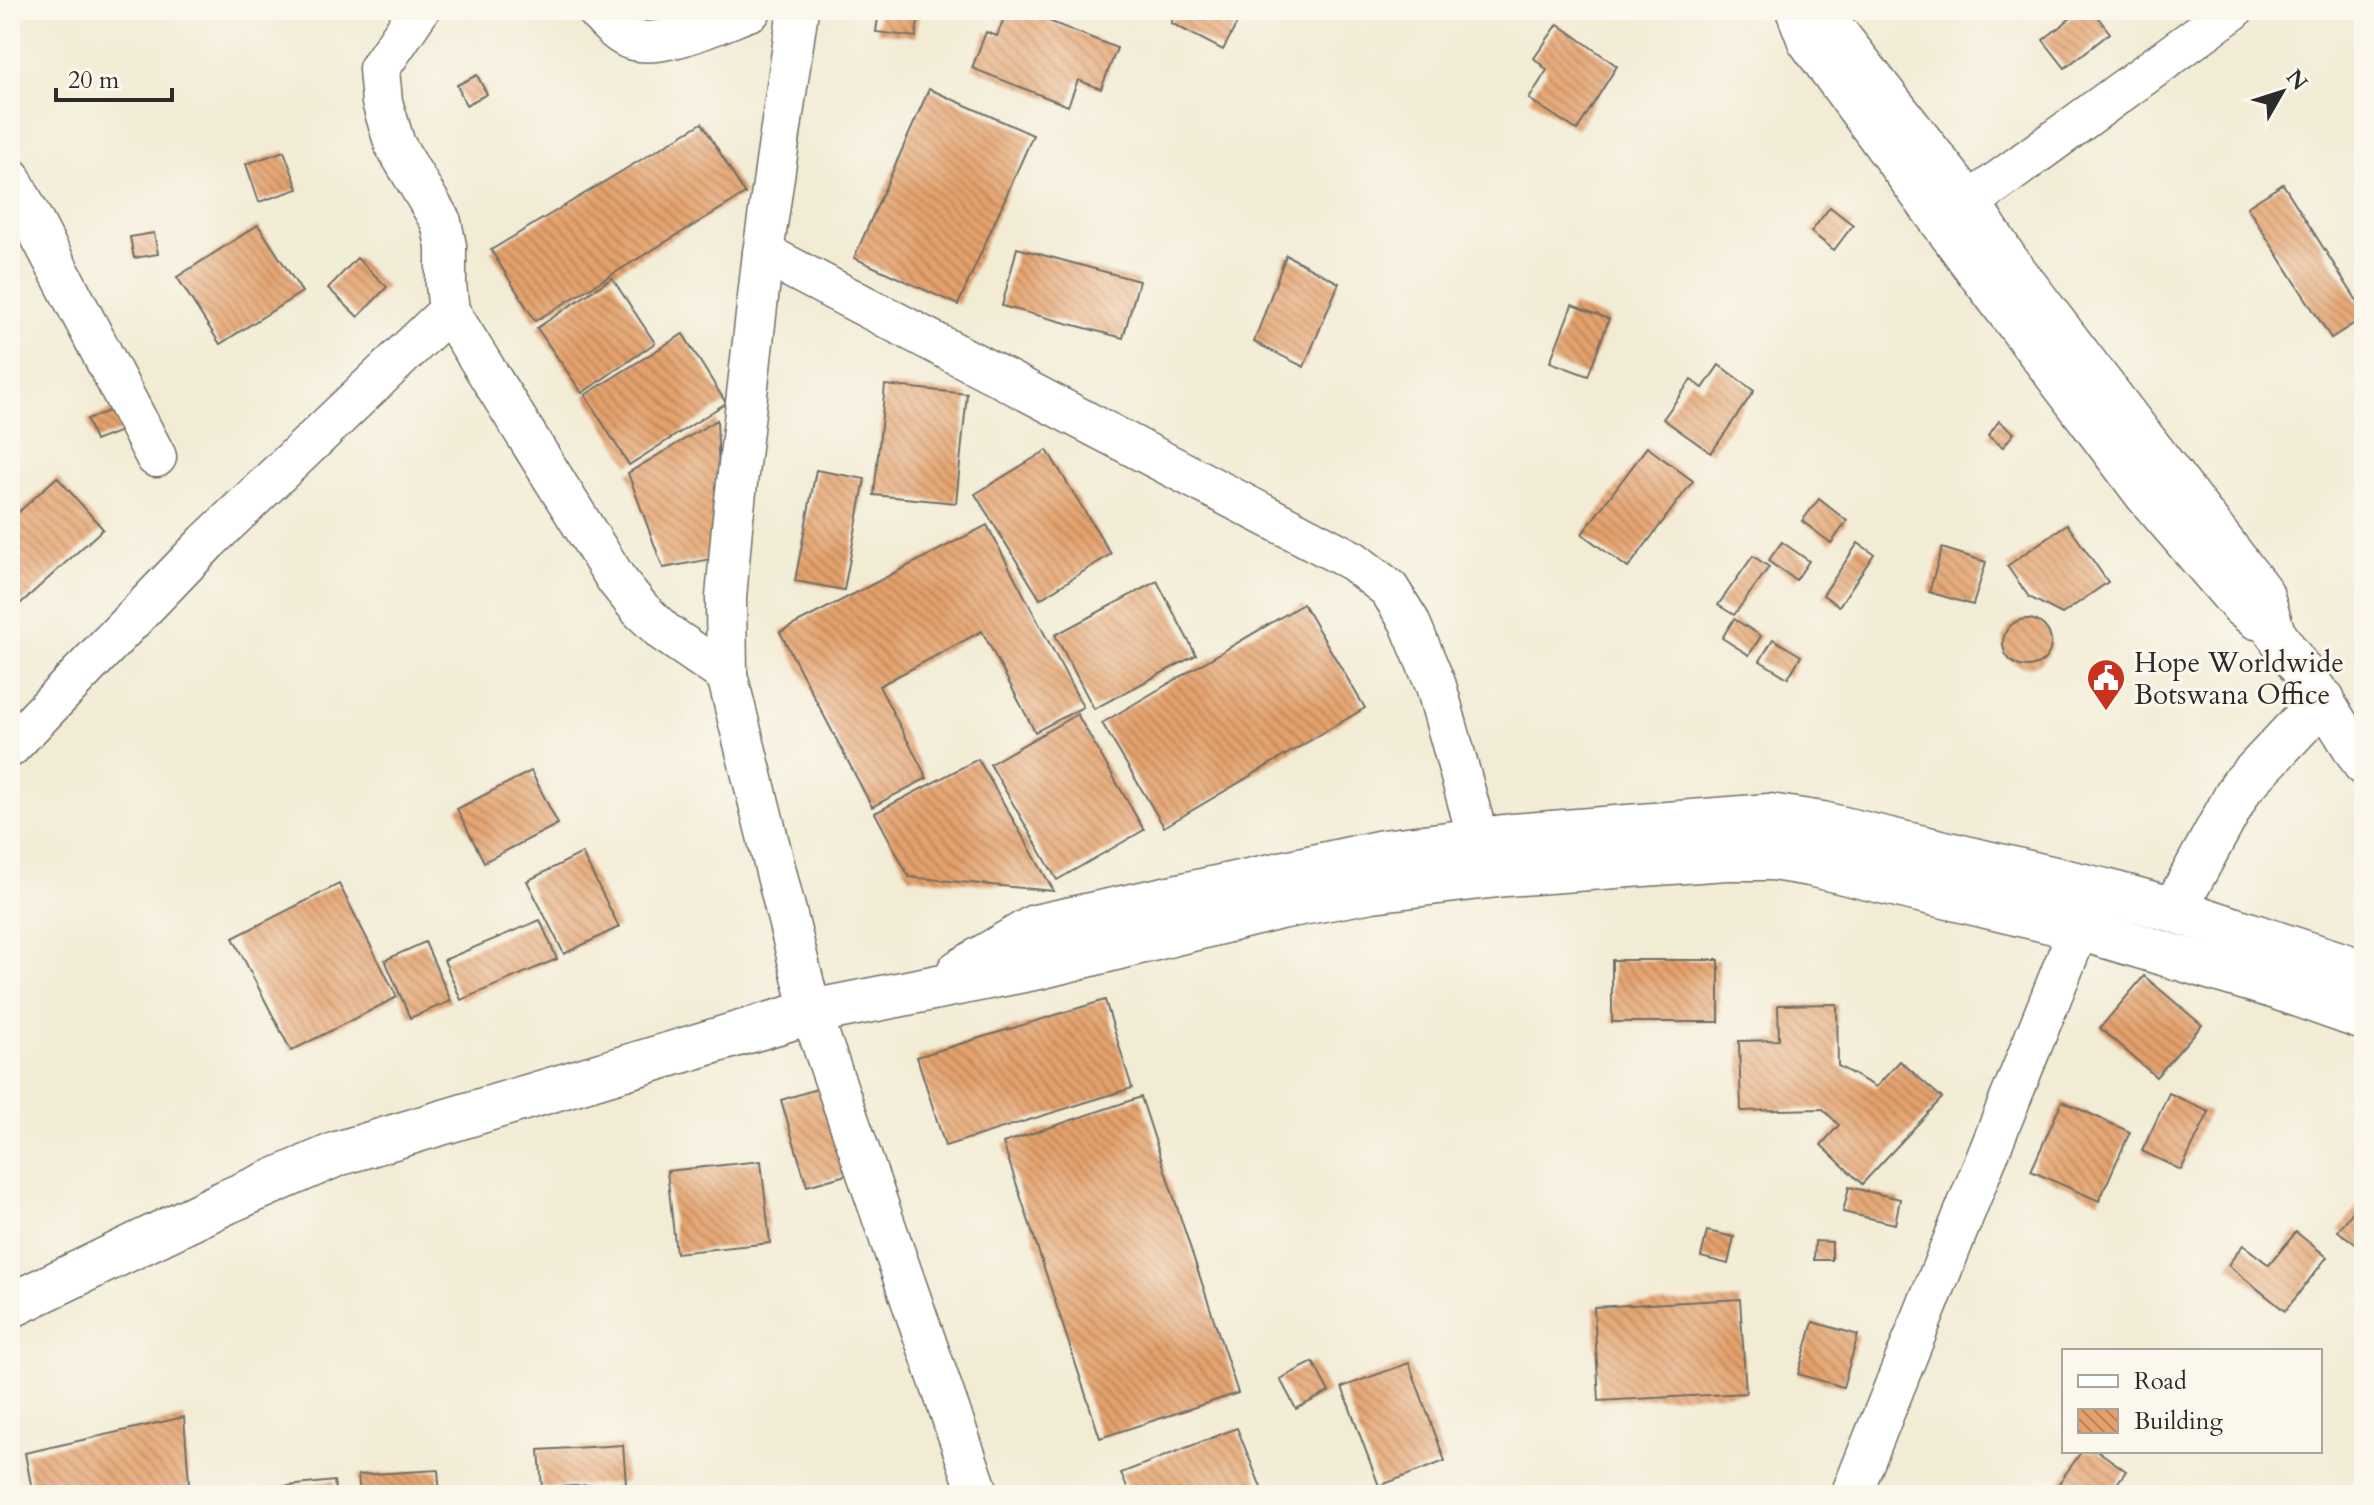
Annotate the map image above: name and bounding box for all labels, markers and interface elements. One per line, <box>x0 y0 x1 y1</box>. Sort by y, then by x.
scale bar <box>56 52 172 102</box>
north arrow <box>2242 52 2322 132</box>
text: N <box>2279 63 2314 97</box>
text: 20 m <box>68 64 120 97</box>
place label: Hope Worldwide Botswana Office <box>2134 644 2344 714</box>
public building icon: Hope Worldwide Botswana Office <box>2085 657 2127 712</box>
legend <box>2062 1349 2322 1453</box>
text: Road <box>2134 1365 2187 1398</box>
text: Building <box>2134 1405 2224 1438</box>

